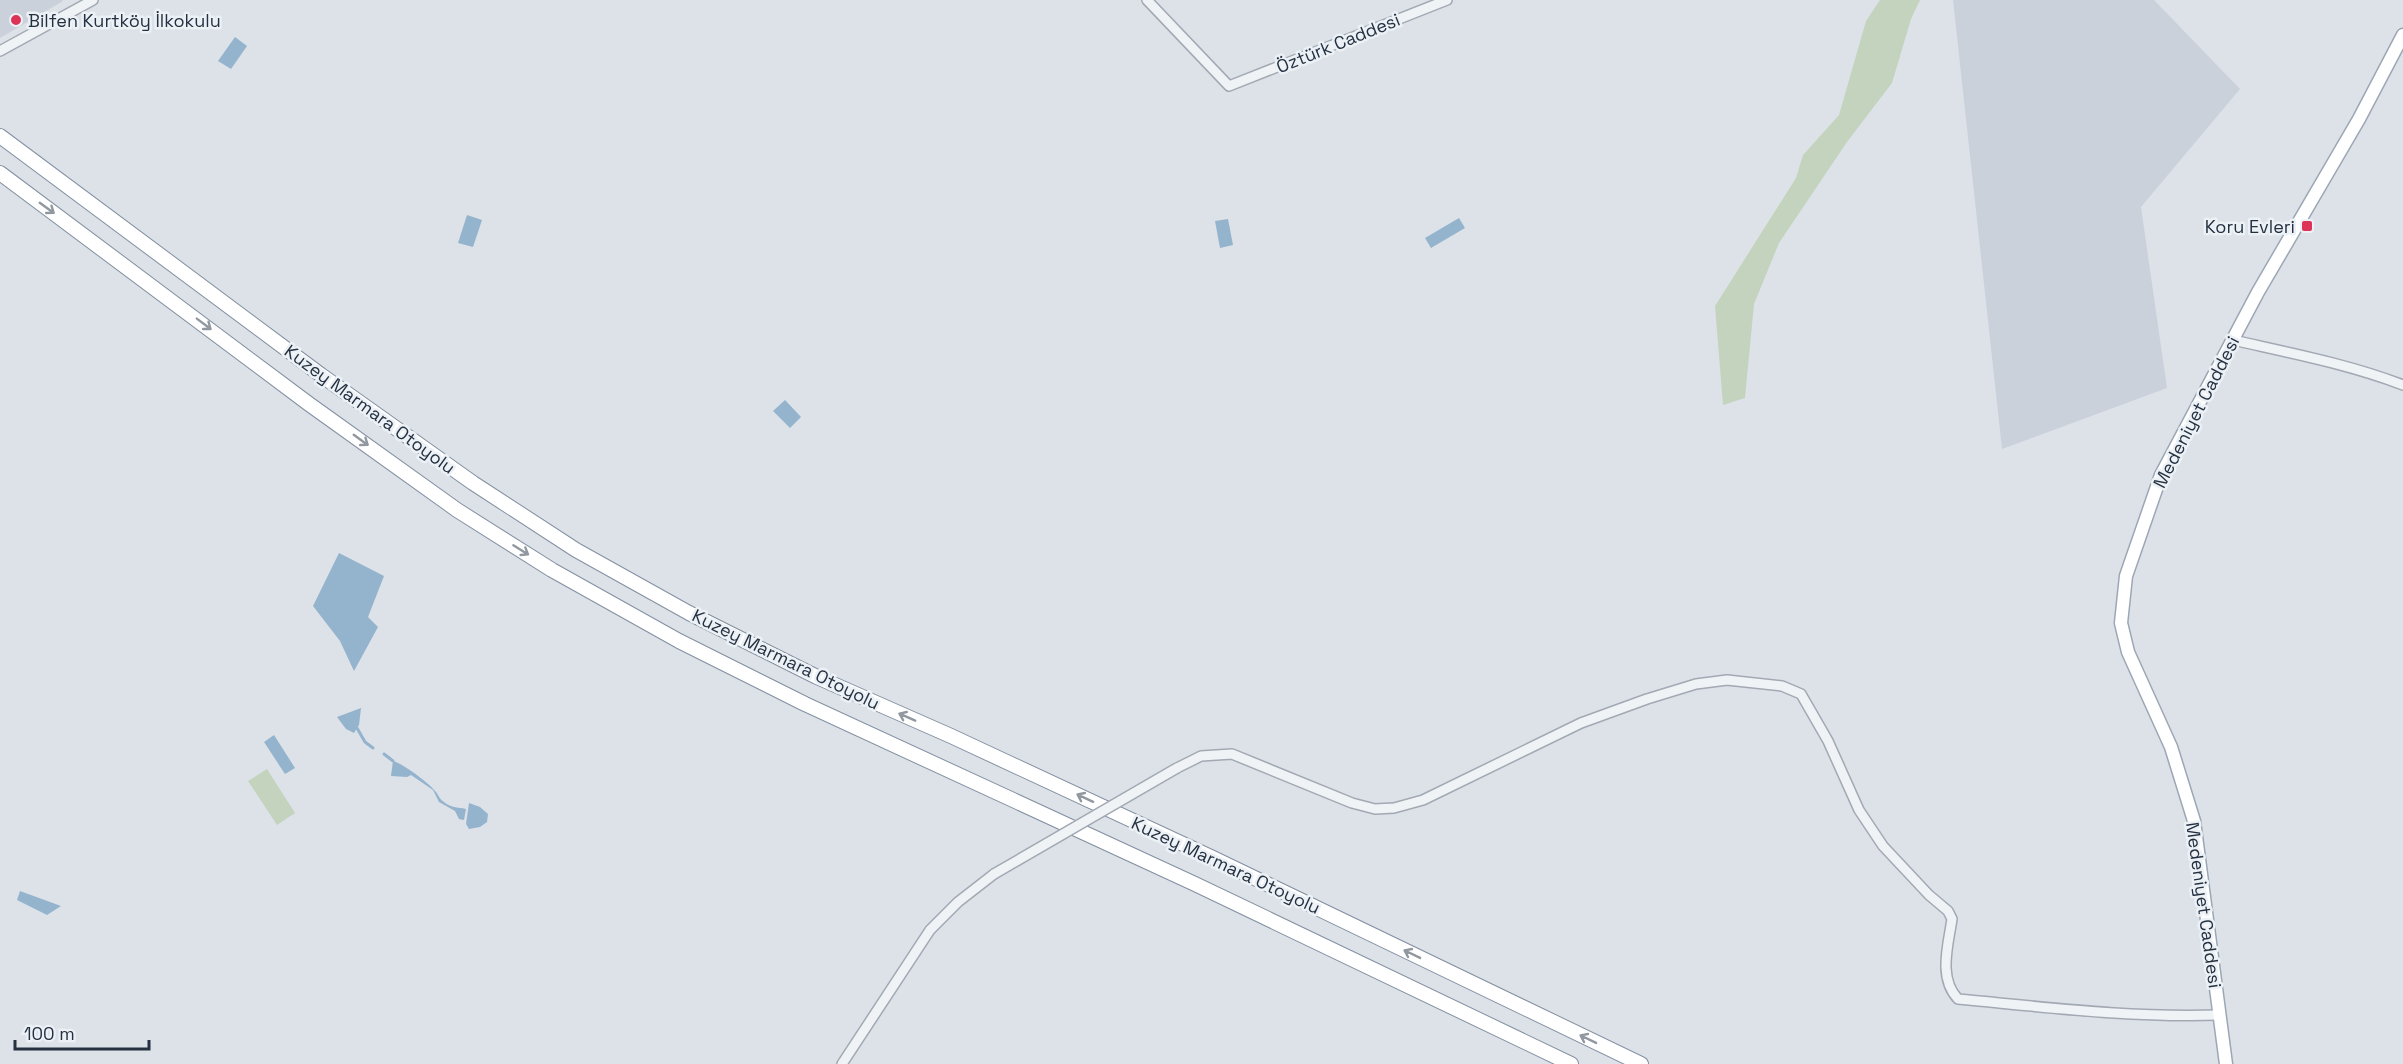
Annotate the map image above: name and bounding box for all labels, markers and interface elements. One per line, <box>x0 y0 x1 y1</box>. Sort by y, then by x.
street label: Öztürk Caddesi <box>1273 8 1403 78</box>
place label: Bilfen Kurtköy İlkokulu <box>28 9 221 32</box>
marker: Bilfen Kurtköy İlkokulu <box>9 13 23 27</box>
one-way arrow <box>39 202 55 214</box>
place label: Koru Evleri <box>2205 215 2295 238</box>
marker: Koru Evleri <box>2300 219 2314 233</box>
one-way arrow <box>195 318 211 330</box>
street label: Medeniyet Caddesi <box>2148 332 2244 492</box>
street label: Kuzey Marmara Otoyolu <box>280 339 460 479</box>
one-way arrow <box>352 434 368 446</box>
one-way arrow <box>512 545 529 557</box>
street label: Kuzey Marmara Otoyolu <box>688 604 884 714</box>
one-way arrow <box>899 710 917 722</box>
one-way arrow <box>1076 792 1094 803</box>
street label: Kuzey Marmara Otoyolu <box>1128 811 1324 919</box>
street label: Medeniyet Caddesi <box>2181 820 2227 990</box>
one-way arrow <box>1404 948 1422 960</box>
scale bar <box>15 1013 148 1051</box>
text: 100 m <box>24 1022 75 1045</box>
one-way arrow <box>1579 1032 1597 1044</box>

